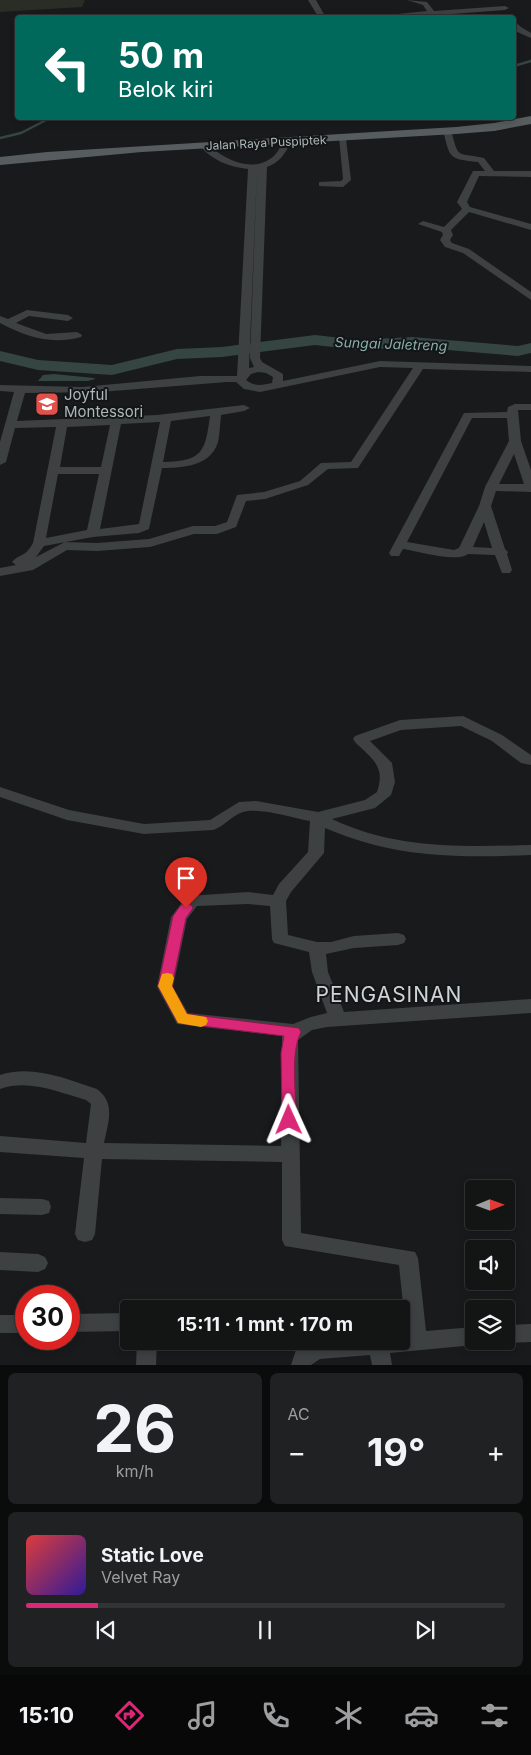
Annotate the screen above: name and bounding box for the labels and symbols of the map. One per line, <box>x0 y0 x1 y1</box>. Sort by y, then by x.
street label: Jalan Raya Puspiptek <box>205 132 327 153</box>
water label: Sungai Jaletreng <box>334 333 448 354</box>
place label: Joyful Montessori <box>64 385 143 421</box>
school or university icon: Joyful Montessori <box>34 391 60 417</box>
pin <box>165 857 207 908</box>
district label: PENGASINAN <box>316 982 462 1007</box>
position arrow <box>262 1093 314 1145</box>
north arrow <box>465 1180 515 1230</box>
speed limit sign: 30 <box>15 1285 80 1350</box>

